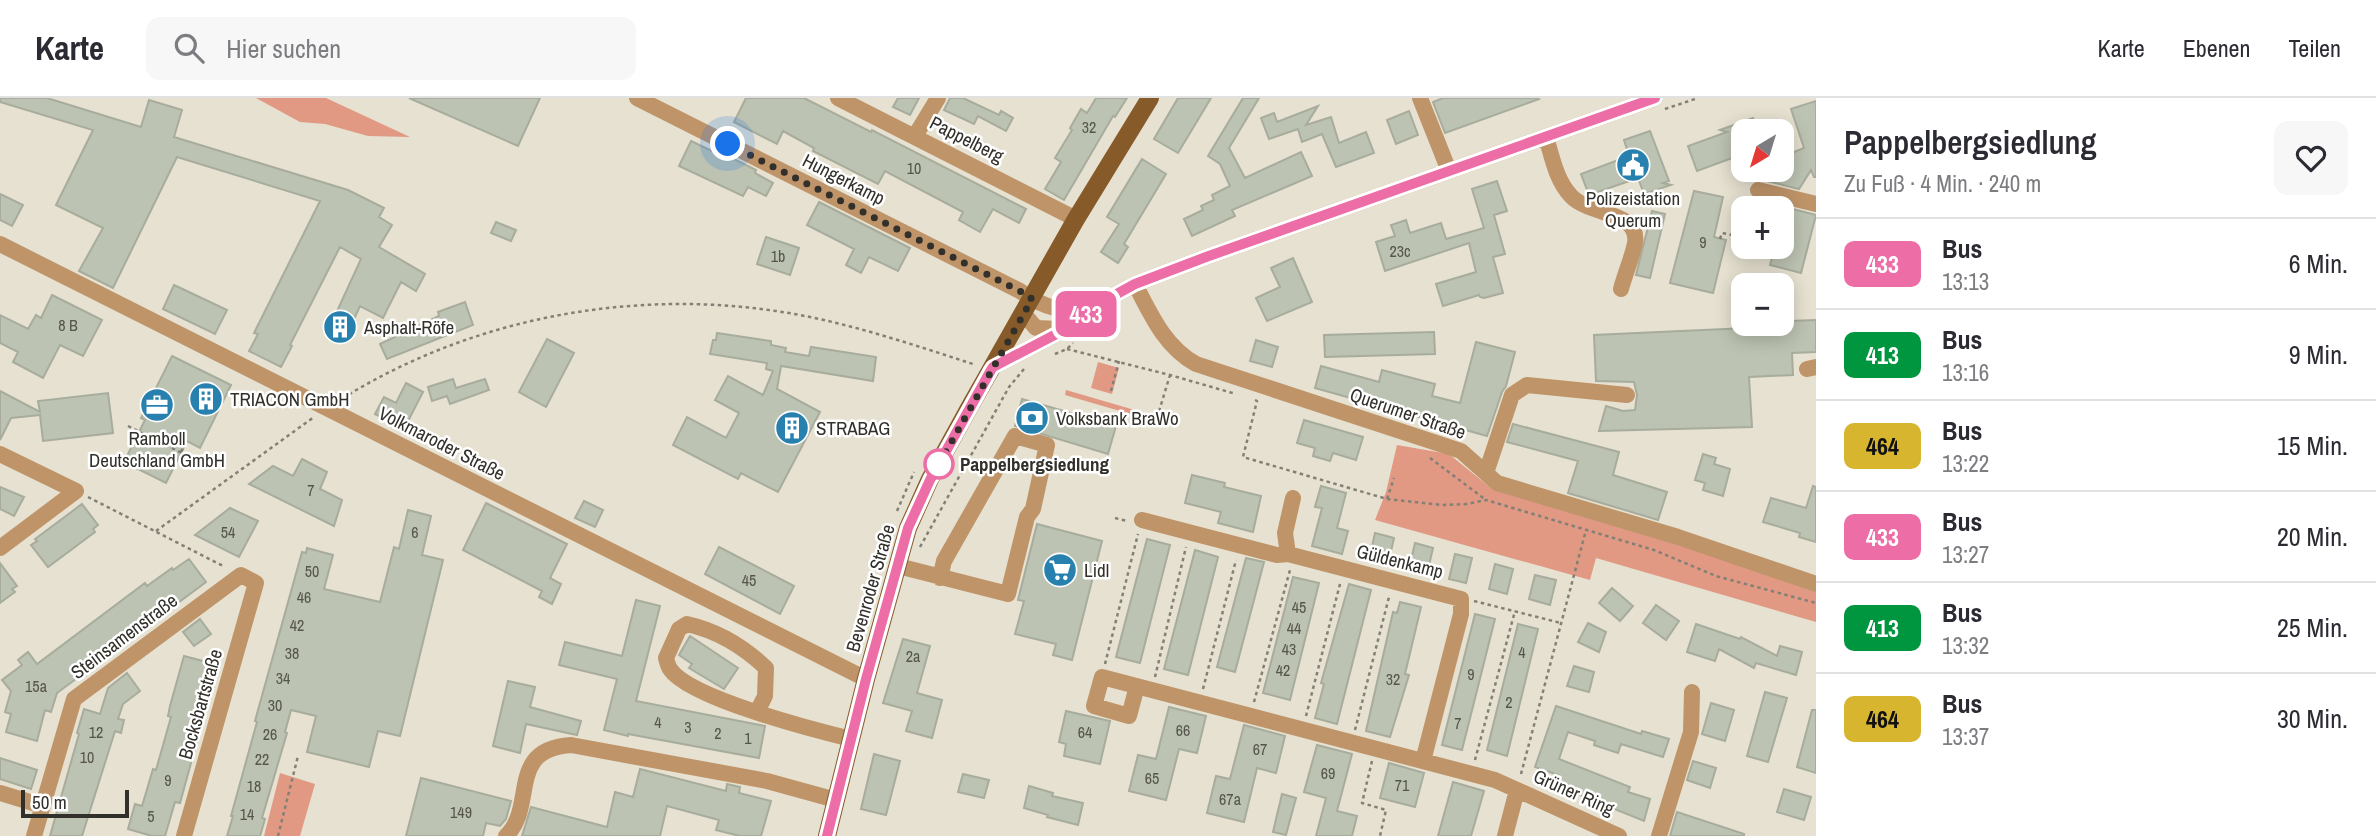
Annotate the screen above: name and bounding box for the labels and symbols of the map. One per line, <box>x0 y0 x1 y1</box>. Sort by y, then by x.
street label: Pappelberg <box>926 109 1009 169</box>
house number: 32 <box>1082 116 1096 138</box>
north arrow <box>1731 119 1794 182</box>
your location <box>710 126 745 161</box>
public building icon: Polizeistation Querum <box>1614 146 1652 184</box>
street label: Hungerkamp <box>798 147 890 211</box>
house number: 10 <box>907 157 921 179</box>
place label: Polizeistation Querum <box>1586 185 1680 233</box>
house number: 9 <box>1699 231 1707 253</box>
house number: 23c <box>1389 240 1411 262</box>
house number: 1b <box>771 245 785 267</box>
line badge: 433 <box>1046 291 1126 337</box>
building icon: Asphalt-Röfe <box>321 308 359 346</box>
house number: 8 B <box>58 314 78 336</box>
place label: Asphalt-Röfe <box>363 314 454 340</box>
building icon: TRIACON GmbH <box>187 380 225 418</box>
street label: Querumer Straße <box>1346 381 1470 445</box>
office icon: Ramboll Deutschland GmbH <box>138 386 176 424</box>
place label: TRIACON GmbH <box>230 386 349 412</box>
bank icon: Volksbank BraWo <box>1013 399 1051 437</box>
street label: Volkmaroder Straße <box>374 400 510 486</box>
place label: Volksbank BraWo <box>1056 405 1179 431</box>
building icon: STRABAG <box>773 409 811 447</box>
place label: STRABAG <box>816 415 890 441</box>
place label: Ramboll Deutschland GmbH <box>89 425 225 473</box>
marker: Pappelbergsiedlung <box>924 449 954 479</box>
place label: Pappelbergsiedlung <box>960 451 1109 477</box>
house number: 7 <box>307 479 315 501</box>
house number: 54 <box>221 521 235 543</box>
house number: 6 <box>411 521 419 543</box>
street label: Bevenroder Straße <box>839 521 901 655</box>
street label: Güldenkamp <box>1354 538 1446 584</box>
supermarket icon: Lidl <box>1041 551 1079 589</box>
place label: Lidl <box>1084 557 1109 583</box>
house number: 50 <box>305 560 319 582</box>
house number: 45 <box>742 569 756 591</box>
house number: 46 <box>297 586 311 608</box>
street label: Steinsamenstraße <box>65 587 183 685</box>
house number: 45 <box>1292 596 1306 618</box>
house number: 42 <box>290 614 304 636</box>
house number: 44 <box>1287 617 1301 639</box>
house number: 43 <box>1282 638 1296 660</box>
house number: 4 <box>1518 641 1526 663</box>
house number: 38 <box>285 642 299 664</box>
house number: 2a <box>906 645 921 667</box>
street label: Bocksbartstraße <box>172 646 228 762</box>
house number: 42 <box>1276 659 1290 681</box>
house number: 9 <box>1467 663 1475 685</box>
house number: 34 <box>276 667 290 689</box>
house number: 32 <box>1386 668 1400 690</box>
house number: 15a <box>25 675 48 697</box>
house number: 2 <box>1505 691 1513 713</box>
house number: 30 <box>268 694 282 716</box>
house number: 4 <box>654 711 662 733</box>
house number: 7 <box>1454 712 1462 734</box>
house number: 3 <box>684 716 692 738</box>
house number: 66 <box>1176 719 1190 741</box>
house number: 12 <box>89 721 103 743</box>
house number: 64 <box>1078 721 1092 743</box>
house number: 2 <box>714 722 722 744</box>
house number: 26 <box>263 723 277 745</box>
house number: 1 <box>744 727 752 749</box>
house number: 67 <box>1253 738 1267 760</box>
house number: 10 <box>80 746 94 768</box>
house number: 22 <box>255 748 269 770</box>
house number: 69 <box>1321 762 1335 784</box>
street label: Grüner Ring <box>1530 763 1619 821</box>
house number: 65 <box>1145 767 1159 789</box>
house number: 9 <box>164 769 172 791</box>
house number: 71 <box>1395 774 1410 796</box>
house number: 18 <box>247 775 261 797</box>
scale bar <box>21 787 130 819</box>
house number: 67a <box>1219 788 1242 810</box>
house number: 149 <box>450 801 472 823</box>
house number: 14 <box>240 803 254 825</box>
house number: 5 <box>147 805 155 827</box>

